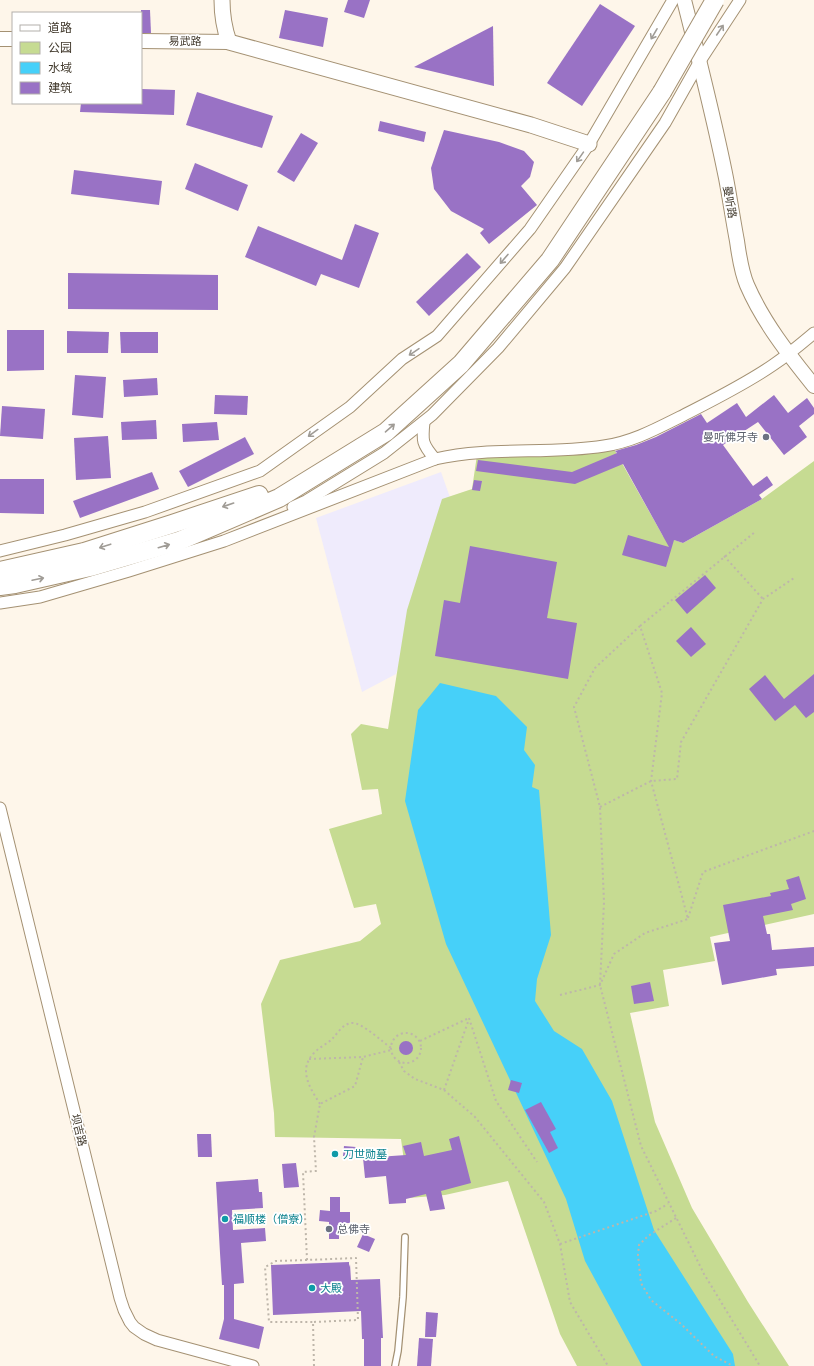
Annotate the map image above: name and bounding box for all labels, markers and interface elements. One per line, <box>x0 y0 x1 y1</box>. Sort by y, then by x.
legend <box>12 12 142 104</box>
text: 道路 <box>48 21 72 35</box>
one-way arrow <box>716 25 724 36</box>
one-way arrow <box>649 28 657 40</box>
street label: 易武路 <box>168 35 202 48</box>
text: 公园 <box>48 41 72 55</box>
text: 水域 <box>48 61 72 75</box>
text: 建筑 <box>48 81 72 95</box>
one-way arrow <box>576 152 584 163</box>
street label: 曼听路 <box>720 185 739 219</box>
one-way arrow <box>500 254 509 264</box>
one-way arrow <box>408 348 420 356</box>
one-way arrow <box>385 424 395 433</box>
one-way arrow <box>308 429 319 437</box>
place label: 曼听佛牙寺 <box>703 431 758 444</box>
marker: 曼听佛牙寺 <box>761 432 771 442</box>
one-way arrow <box>222 502 234 510</box>
one-way arrow <box>157 542 170 549</box>
one-way arrow <box>98 543 111 550</box>
one-way arrow <box>31 574 44 582</box>
street label: 坝吉路 <box>68 1113 89 1148</box>
place label: 刀世勋墓 <box>343 1148 387 1161</box>
marker: 刀世勋墓 <box>330 1149 340 1159</box>
place label: 福顺楼（僧寮） <box>233 1213 310 1226</box>
marker: 福顺楼（僧寮） <box>220 1214 230 1224</box>
place label: 总佛寺 <box>337 1223 370 1236</box>
marker: 总佛寺 <box>324 1224 334 1234</box>
place label: 大殿 <box>320 1282 342 1295</box>
marker: 大殿 <box>307 1283 317 1293</box>

